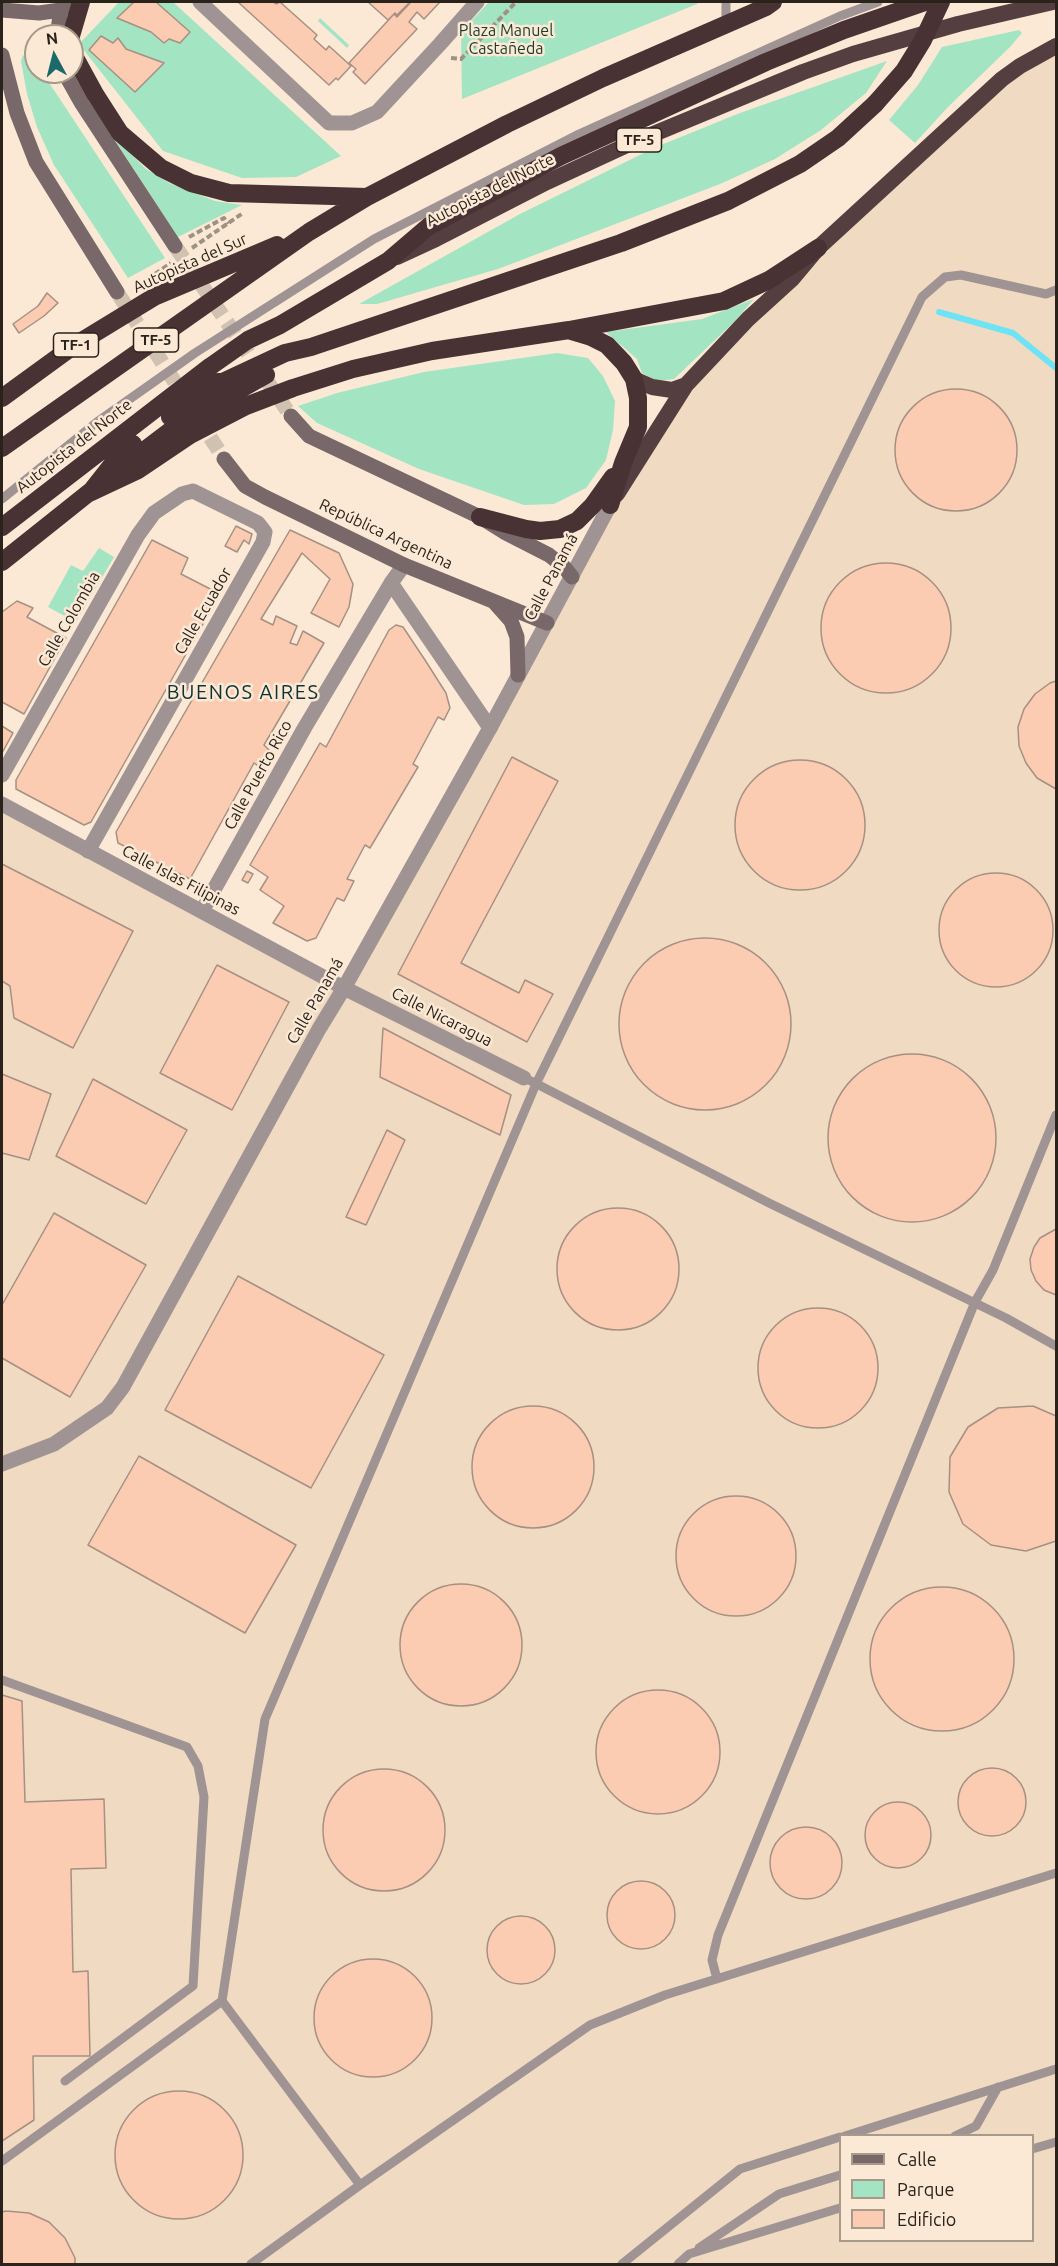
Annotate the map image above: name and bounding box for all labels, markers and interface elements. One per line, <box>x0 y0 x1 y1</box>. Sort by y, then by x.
park label: Plaza Manuel Castañeda <box>459 21 553 59</box>
north arrow <box>24 24 84 84</box>
text: N <box>45 28 59 48</box>
road number: TF-5 <box>616 128 662 152</box>
street label: Autopista del Norte <box>423 149 557 231</box>
street label: Autopista del Sur <box>130 229 250 297</box>
road number: TF-5 <box>134 328 178 352</box>
road number: TF-1 <box>54 333 98 357</box>
street label: Autopista del Norte <box>12 395 136 497</box>
street label: República Argentina <box>316 495 456 573</box>
street label: Calle Panamá <box>520 530 582 624</box>
street label: Calle Ecuador <box>170 564 236 658</box>
street label: Calle Colombia <box>34 568 104 670</box>
district label: BUENOS AIRES <box>167 680 319 704</box>
street label: Calle Puerto Rico <box>220 717 296 833</box>
street label: Calle Islas Filipinas <box>119 841 243 919</box>
street label: Calle Panamá <box>283 955 347 1047</box>
street label: Calle Nicaragua <box>388 983 496 1051</box>
legend <box>839 2134 1034 2242</box>
text: Calle <box>897 2149 937 2169</box>
text: Parque <box>897 2179 954 2199</box>
text: Edificio <box>897 2209 956 2229</box>

